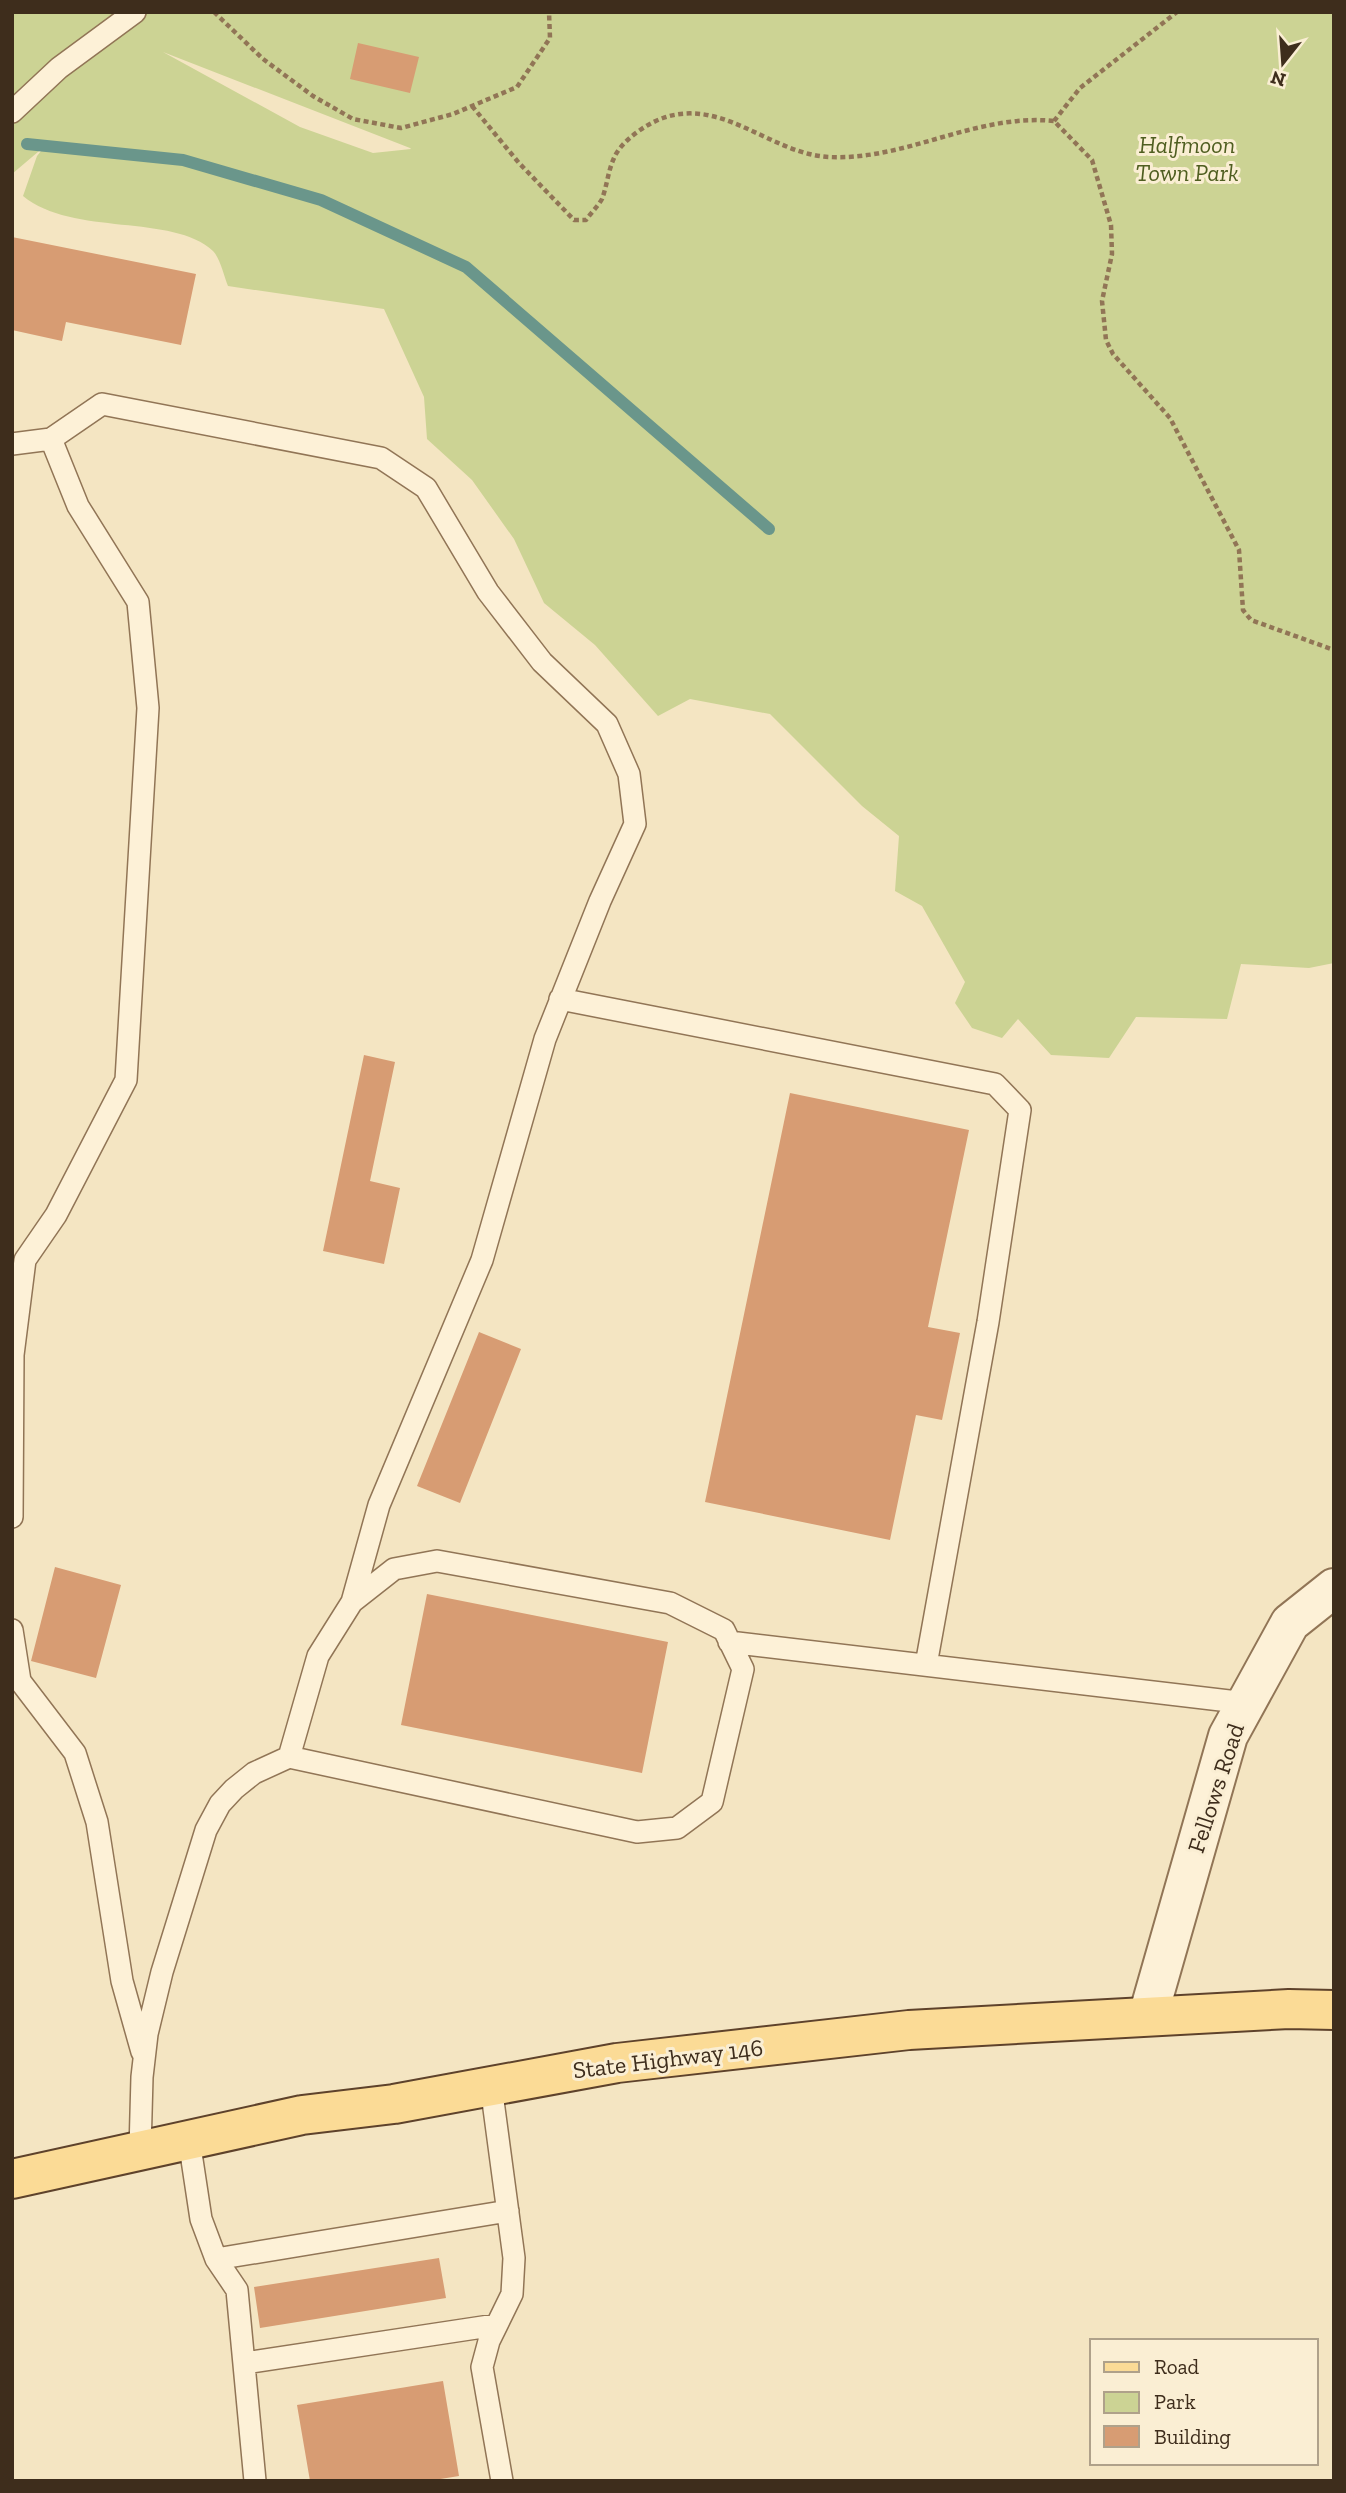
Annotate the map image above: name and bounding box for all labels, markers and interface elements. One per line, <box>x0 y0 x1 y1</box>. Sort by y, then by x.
north arrow <box>1248 28 1318 98</box>
text: N <box>1268 66 1288 92</box>
park label: Halfmoon Town Park <box>1135 130 1239 187</box>
street label: Fellows Road <box>1181 1719 1250 1856</box>
street label: State Highway 146 <box>571 2032 765 2085</box>
legend <box>1090 2339 1318 2465</box>
text: Road <box>1154 2354 1200 2379</box>
text: Park <box>1154 2389 1196 2414</box>
text: Building <box>1154 2424 1231 2449</box>

